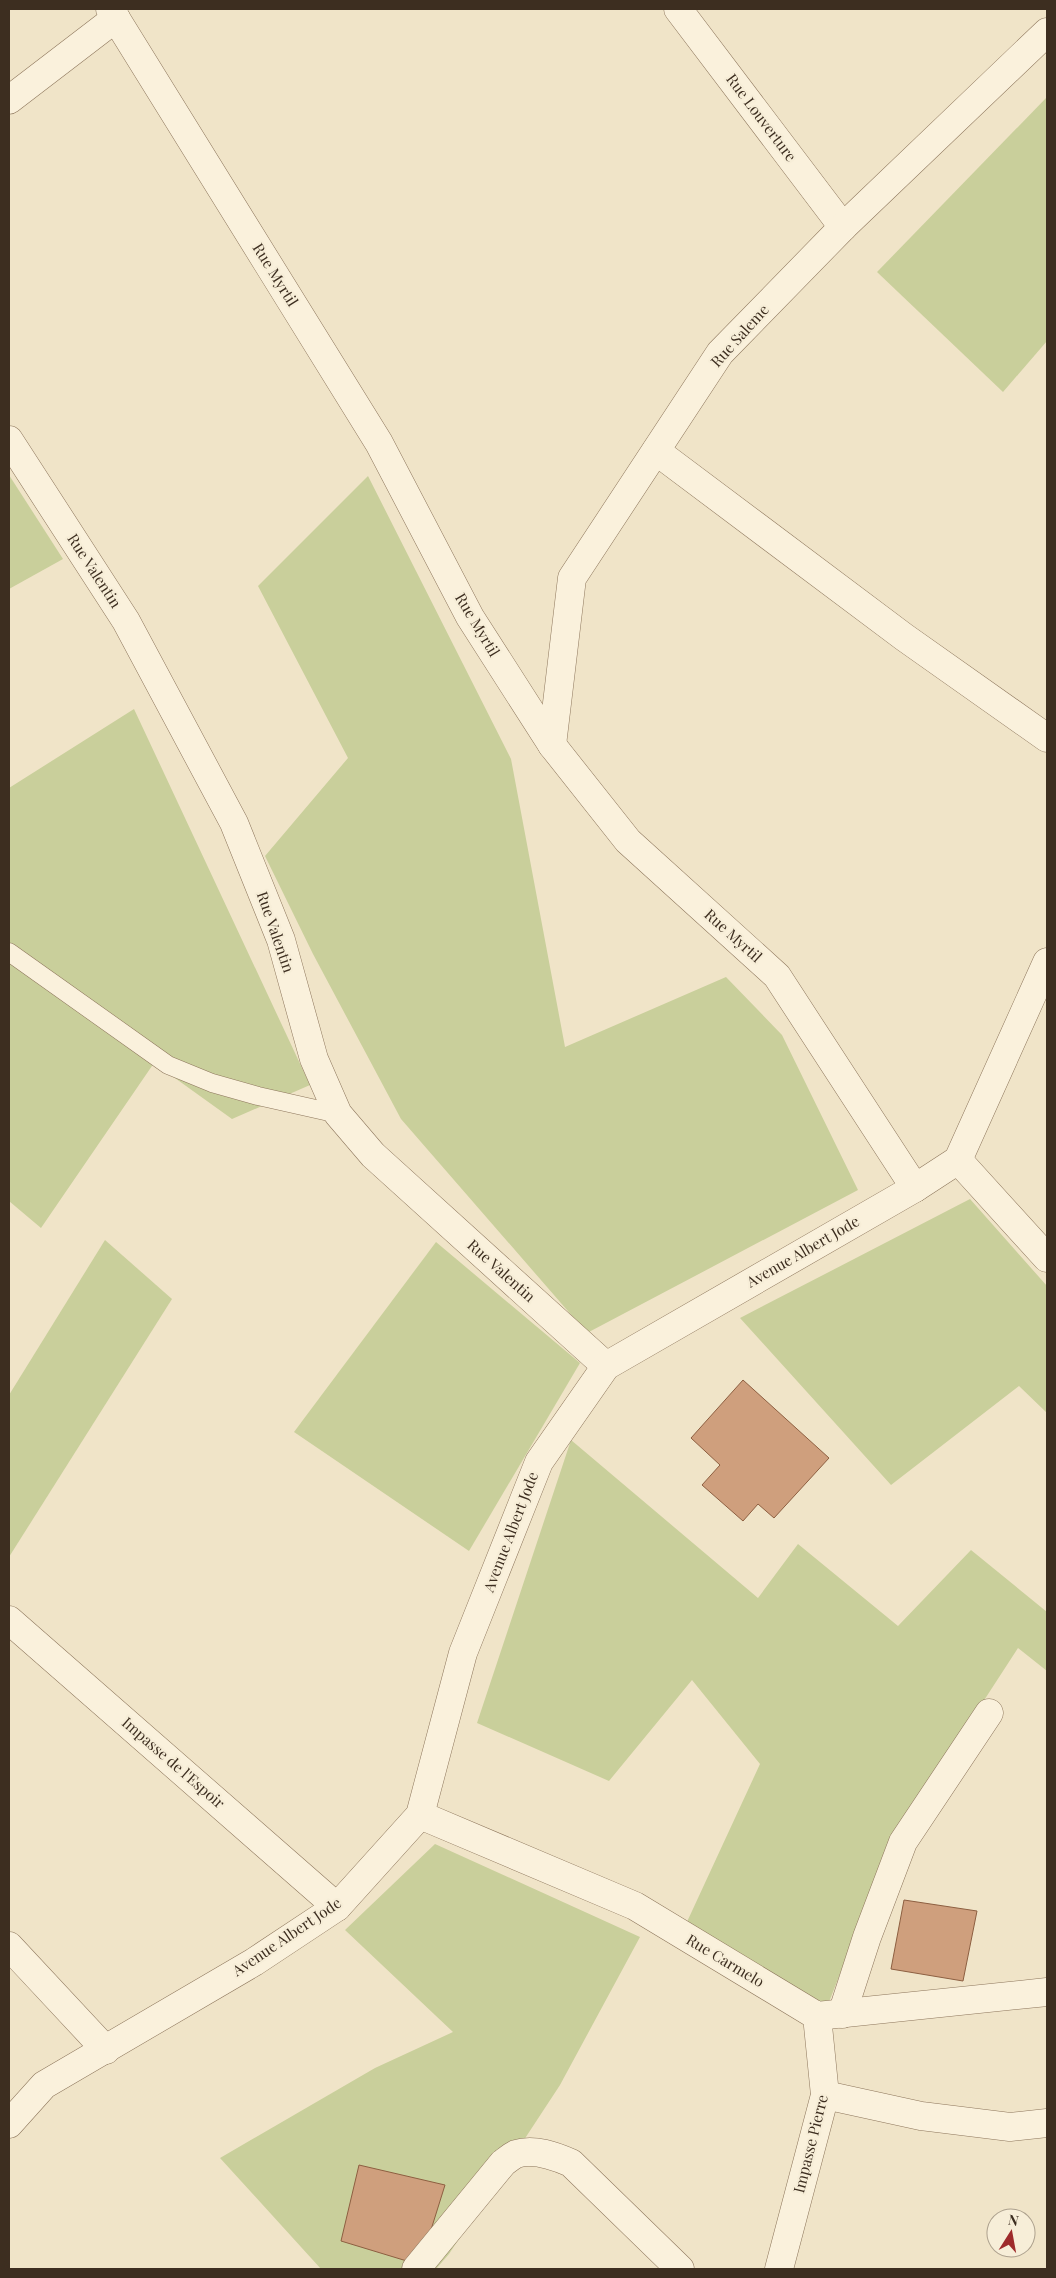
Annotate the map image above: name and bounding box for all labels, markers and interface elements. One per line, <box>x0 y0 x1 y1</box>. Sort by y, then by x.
street label: Rue Louverture <box>722 69 801 165</box>
street label: Rue Myrtil <box>249 239 303 310</box>
street label: Rue Saleme <box>706 300 773 371</box>
street label: Rue Valentin <box>63 530 126 611</box>
street label: Rue Myrtil <box>451 589 505 660</box>
street label: Rue Valentin <box>253 888 299 975</box>
street label: Rue Myrtil <box>701 904 767 966</box>
street label: Avenue Albert Jode <box>742 1211 863 1292</box>
street label: Rue Valentin <box>464 1235 540 1306</box>
street label: Avenue Albert Jode <box>478 1469 542 1595</box>
street label: Impasse de l'Espoir <box>118 1712 229 1813</box>
street label: Avenue Albert Jode <box>227 1892 345 1981</box>
street label: Rue Carmelo <box>683 1929 768 1991</box>
street label: Impasse Pierre <box>788 2092 832 2195</box>
north arrow <box>986 2208 1036 2258</box>
text: N <box>1007 2209 1020 2230</box>

